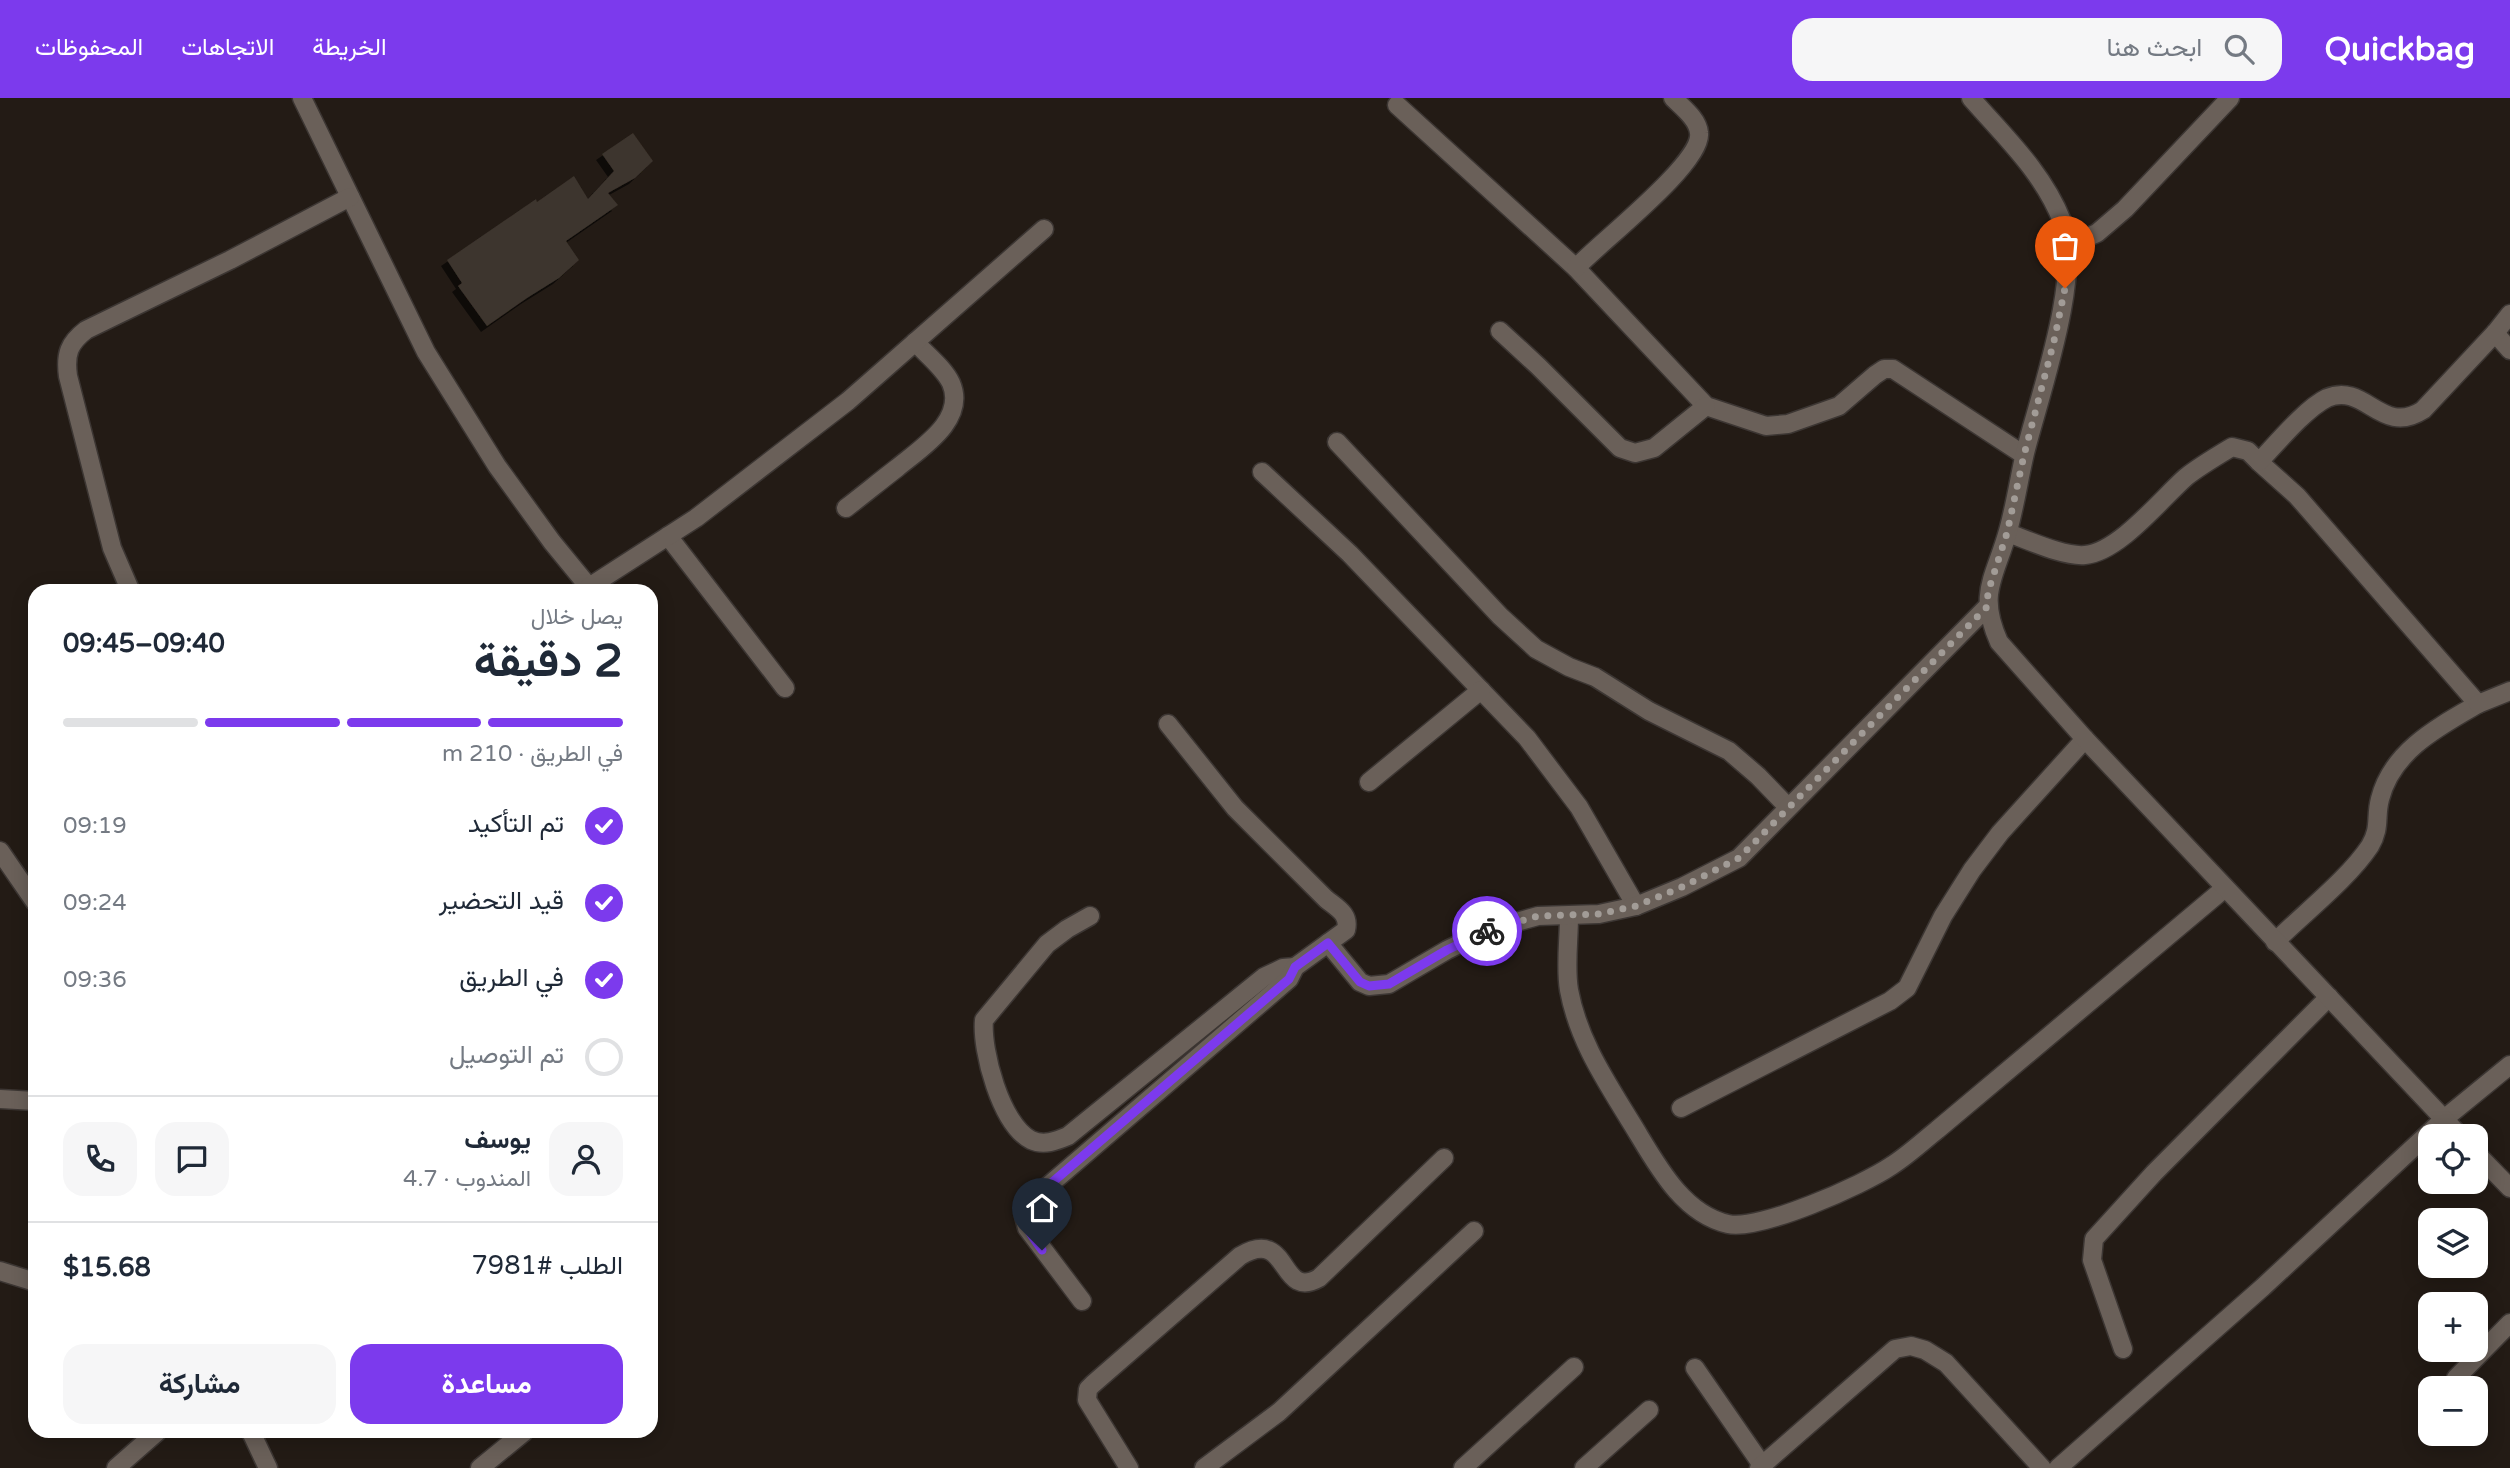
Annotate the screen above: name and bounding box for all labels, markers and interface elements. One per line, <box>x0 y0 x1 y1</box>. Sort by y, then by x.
search box <box>1792 18 2282 81</box>
icon: search <box>2220 30 2258 68</box>
text: Quickbag <box>2324 30 2475 69</box>
text: ابحث هنا <box>2106 32 2202 63</box>
text: المحفوظات <box>35 33 143 62</box>
text: الاتجاهات <box>181 33 274 62</box>
text: الخريطة <box>312 33 387 62</box>
pin <box>2035 216 2095 288</box>
icon: bag <box>2046 227 2084 265</box>
text: يصل خلال <box>531 603 623 631</box>
text: 09:40–09:45 <box>63 628 225 659</box>
text: 2 دقيقة <box>474 634 623 689</box>
text: في الطريق · 210 m <box>442 740 623 768</box>
icon: check <box>585 807 623 845</box>
text: تم التأكيد <box>468 808 564 839</box>
text: 09:19 <box>63 812 127 840</box>
icon: check <box>585 884 623 922</box>
text: قيد التحضير <box>439 885 564 916</box>
text: 09:24 <box>63 889 127 917</box>
courier <box>1452 896 1522 966</box>
icon: bike <box>1468 912 1506 950</box>
icon: check <box>585 961 623 999</box>
text: في الطريق <box>459 962 564 993</box>
text: 09:36 <box>63 966 127 994</box>
text: تم التوصيل <box>449 1039 564 1070</box>
button: phone <box>63 1122 137 1196</box>
button: chat <box>155 1122 229 1196</box>
button: person <box>549 1122 623 1196</box>
text: يوسف <box>464 1124 531 1155</box>
map controls <box>2418 1124 2488 1446</box>
button: locate <box>2418 1124 2488 1194</box>
text: المندوب · 4.7 <box>403 1165 531 1193</box>
pin <box>1012 1178 1072 1250</box>
icon: home <box>1023 1189 1061 1227</box>
button: layers <box>2418 1208 2488 1278</box>
text: الطلب #7981 <box>472 1250 623 1281</box>
text: $15.68 <box>63 1252 151 1283</box>
button: + <box>2418 1292 2488 1362</box>
button: مشاركة <box>63 1344 336 1424</box>
button: مساعدة <box>350 1344 623 1424</box>
button: − <box>2418 1376 2488 1446</box>

